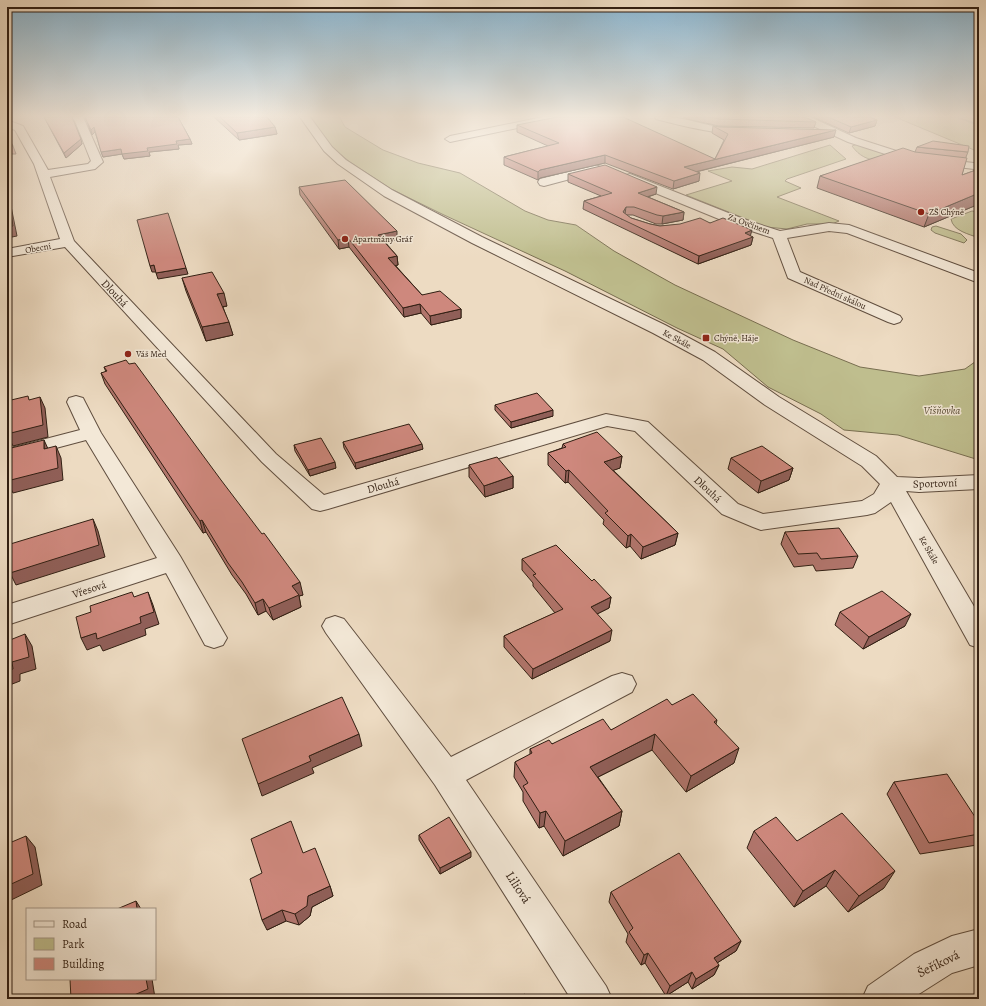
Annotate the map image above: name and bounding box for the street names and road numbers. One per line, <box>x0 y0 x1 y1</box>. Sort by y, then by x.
street label: Za Ovčínem <box>726 211 772 237</box>
street label: Obecní <box>24 240 52 256</box>
street label: Nad Přední skálou <box>802 274 868 312</box>
street label: Dlouhá <box>98 276 132 311</box>
street label: Ke Skále <box>661 327 693 351</box>
street label: Dlouhá <box>691 473 725 507</box>
street label: Dlouhá <box>365 474 402 497</box>
street label: Sportovní <box>913 475 957 492</box>
street label: Ke Skále <box>916 534 942 566</box>
street label: Vřesová <box>69 577 109 602</box>
street label: Liliová <box>502 868 535 907</box>
street label: Šeříková <box>914 946 962 981</box>

